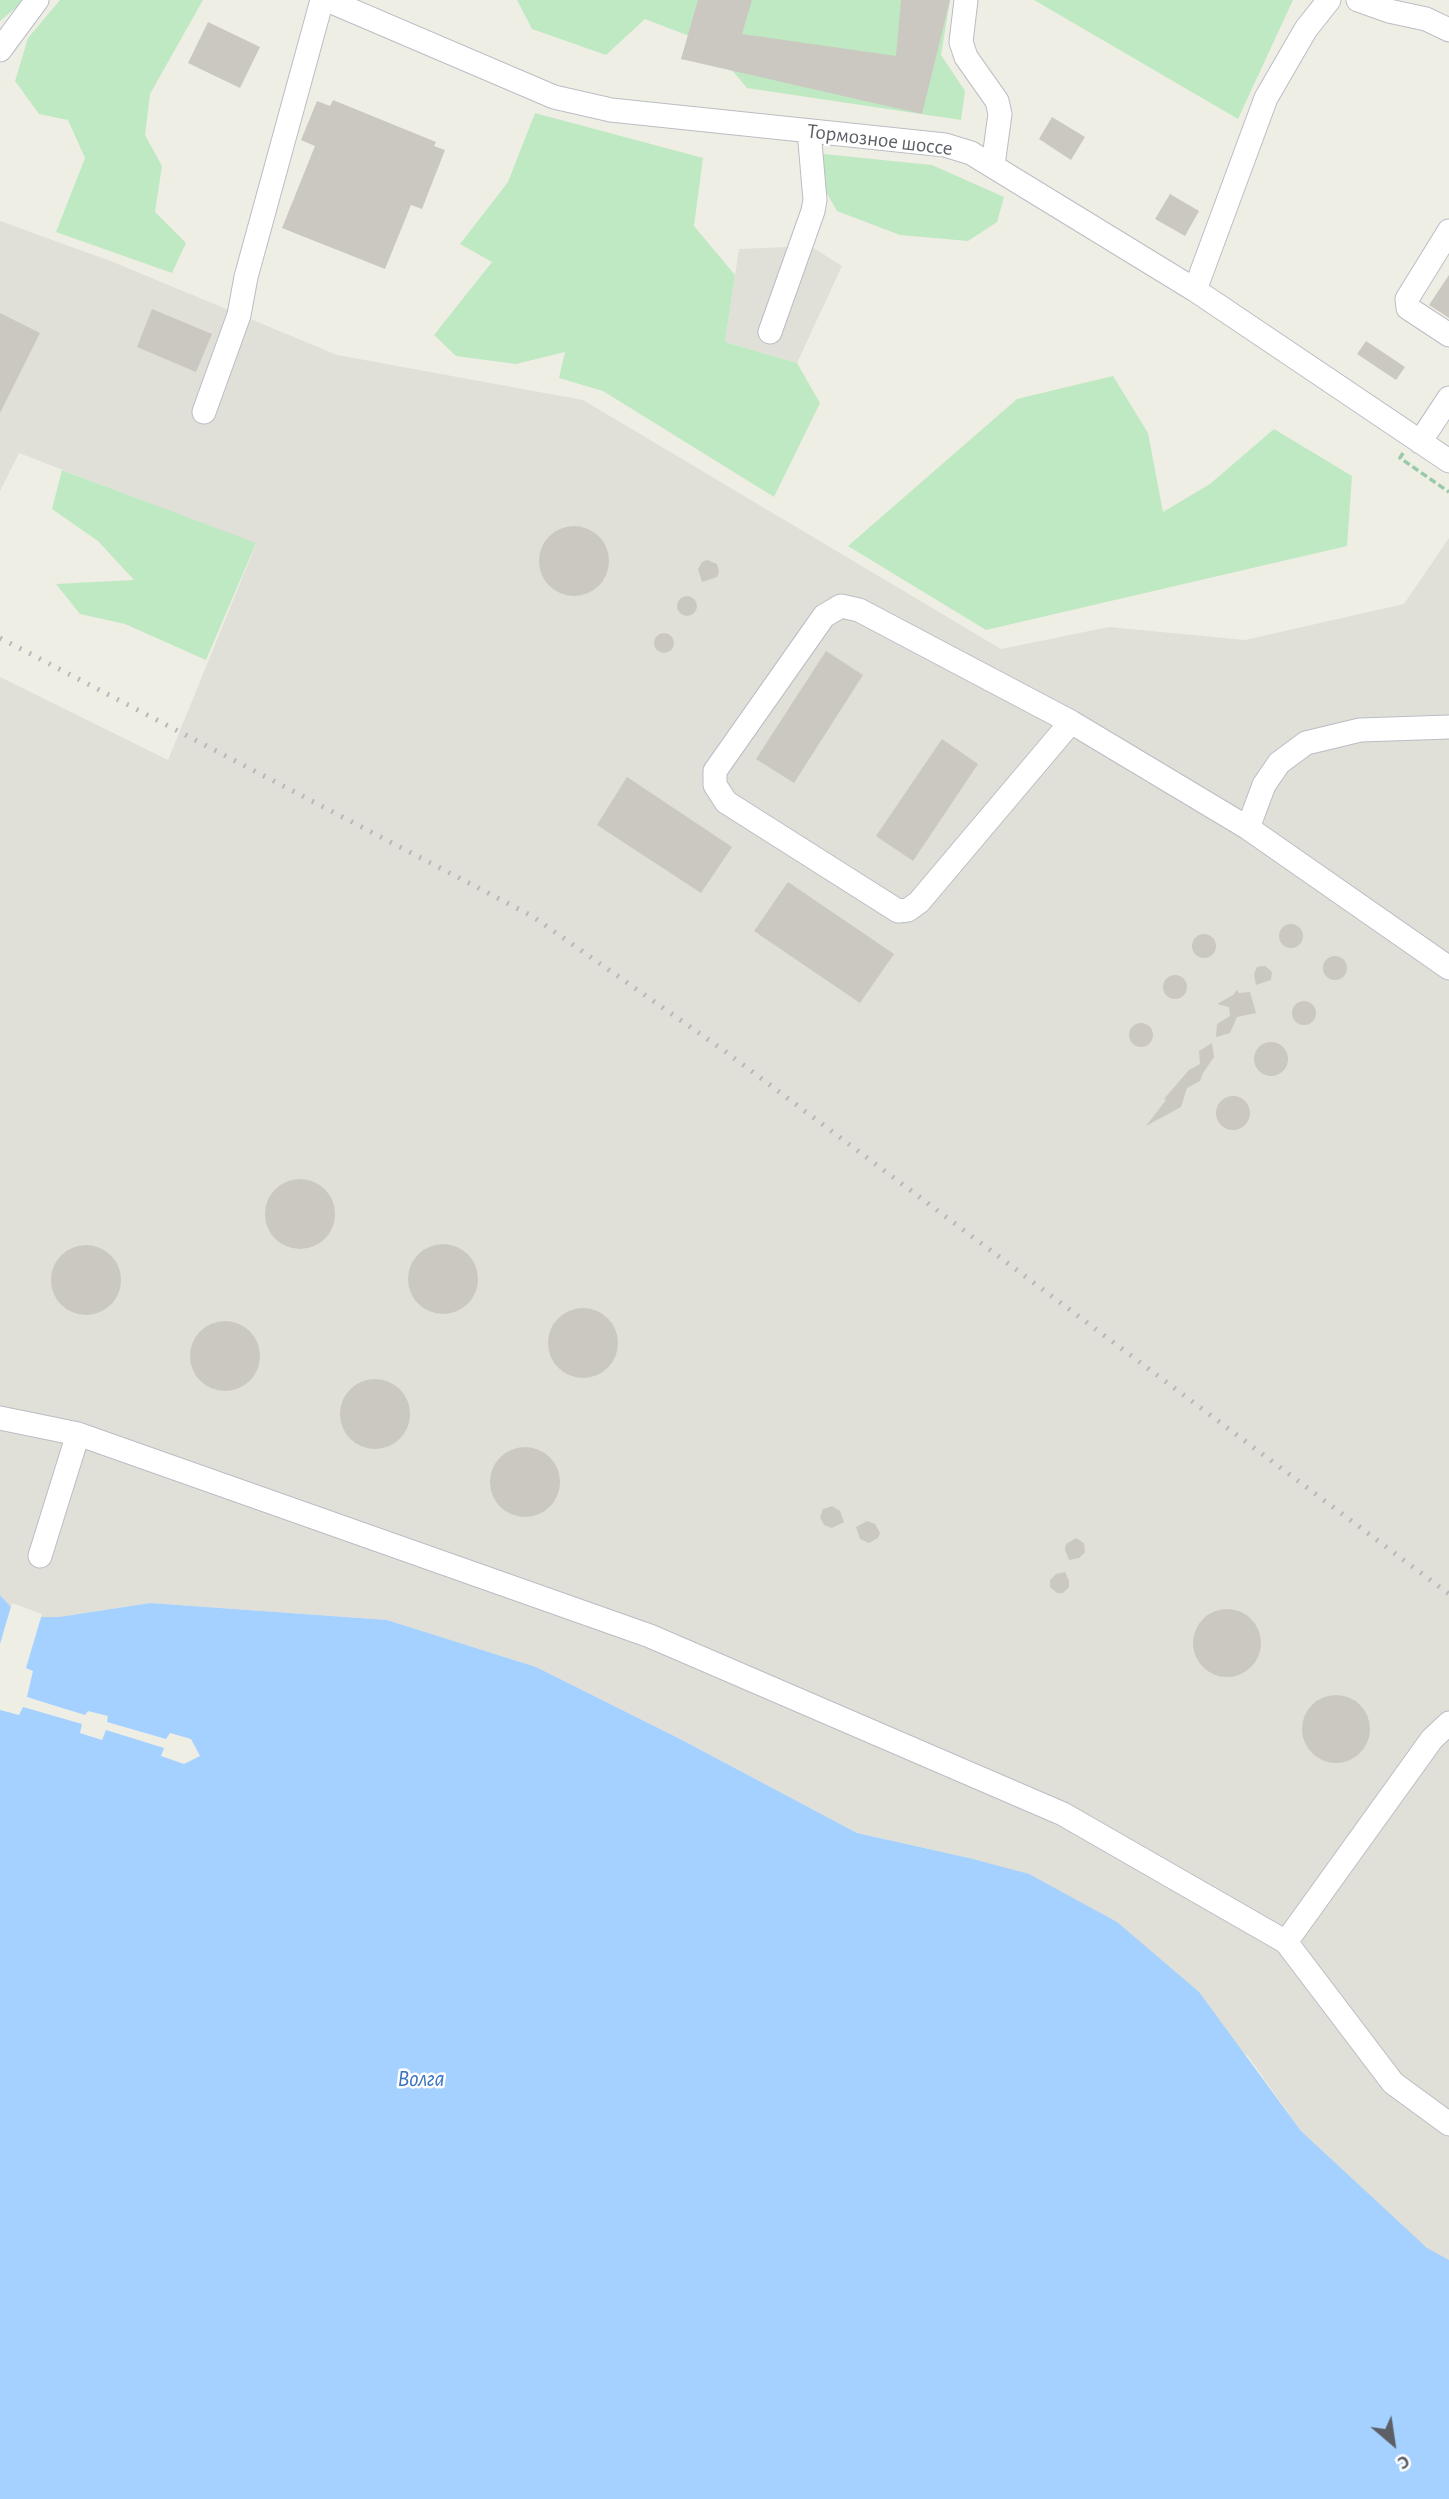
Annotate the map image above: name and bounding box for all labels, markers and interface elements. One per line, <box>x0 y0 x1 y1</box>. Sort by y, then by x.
street label: Тормозное шоссе <box>806 119 954 161</box>
water label: Волга <box>397 2065 445 2093</box>
north arrow <box>1358 2408 1428 2478</box>
text: С <box>1394 2451 1413 2473</box>

